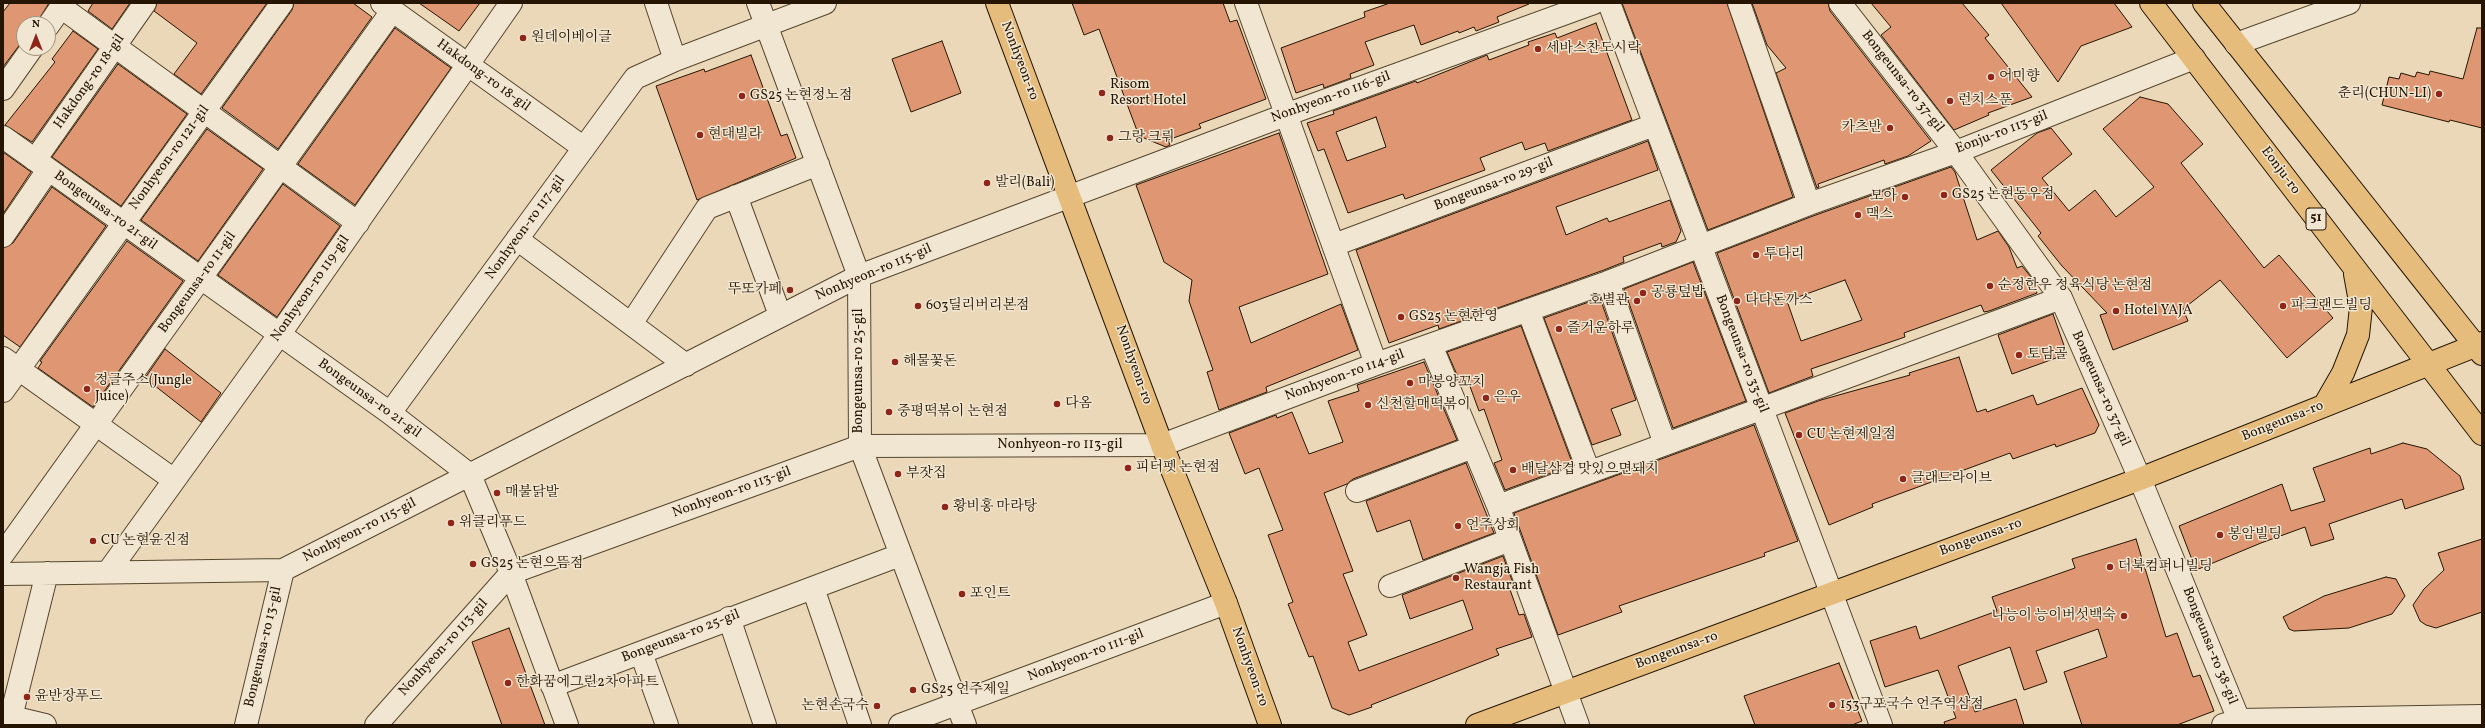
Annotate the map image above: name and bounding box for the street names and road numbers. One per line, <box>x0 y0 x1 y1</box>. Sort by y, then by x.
street label: Nonhyeon-ro <box>996 19 1042 103</box>
street label: Bongeunsa-ro 37-gil <box>1857 28 1947 136</box>
street label: Hakdong-ro 18-gil <box>51 31 129 133</box>
street label: Hakdong-ro 18-gil <box>433 36 533 116</box>
street label: Nonhyeon-ro 116-gil <box>1269 69 1393 127</box>
street label: Nonhyeon-ro 121-gil <box>126 102 214 214</box>
street label: Eonju-ro 113-gil <box>1953 108 2051 158</box>
street label: Eonju-ro <box>2257 144 2303 198</box>
street label: Bongeunsa-ro 29-gil <box>1432 155 1556 215</box>
street label: Bongeunsa-ro 21-gil <box>50 168 160 254</box>
street label: Nonhyeon-ro 117-gil <box>483 173 569 283</box>
road number: 51 <box>2306 208 2326 230</box>
street label: Bongeunsa-ro 11-gil <box>156 229 240 337</box>
street label: Nonhyeon-ro 119-gil <box>268 233 354 345</box>
street label: Nonhyeon-ro 115-gil <box>813 241 935 305</box>
street label: Bongeunsa-ro 33-gil <box>1711 293 1771 415</box>
street label: Bongeunsa-ro 25-gil <box>851 308 867 434</box>
street label: Nonhyeon-ro <box>1111 323 1155 407</box>
street label: Bongeunsa-ro 37-gil <box>2067 329 2133 449</box>
street label: Nonhyeon-ro 114-gil <box>1283 347 1407 405</box>
street label: Bongeunsa-ro 21-gil <box>314 356 424 442</box>
street label: Bongeunsa-ro <box>2240 398 2326 446</box>
street label: Nonhyeon-ro 113-gil <box>997 437 1123 453</box>
street label: Nonhyeon-ro 113-gil <box>670 464 794 522</box>
street label: Nonhyeon-ro 115-gil <box>301 495 419 567</box>
street label: Bongeunsa-ro <box>1937 515 2025 561</box>
street label: Bongeunsa-ro 13-gil <box>242 585 286 709</box>
street label: Bongeunsa-ro 38-gil <box>2178 585 2240 707</box>
street label: Nonhyeon-ro 113-gil <box>396 596 492 700</box>
street label: Bongeunsa-ro 25-gil <box>620 607 742 667</box>
street label: Nonhyeon-ro <box>1227 625 1271 709</box>
street label: Nonhyeon-ro 111-gil <box>1026 626 1146 686</box>
street label: Bongeunsa-ro <box>1633 628 1721 674</box>

